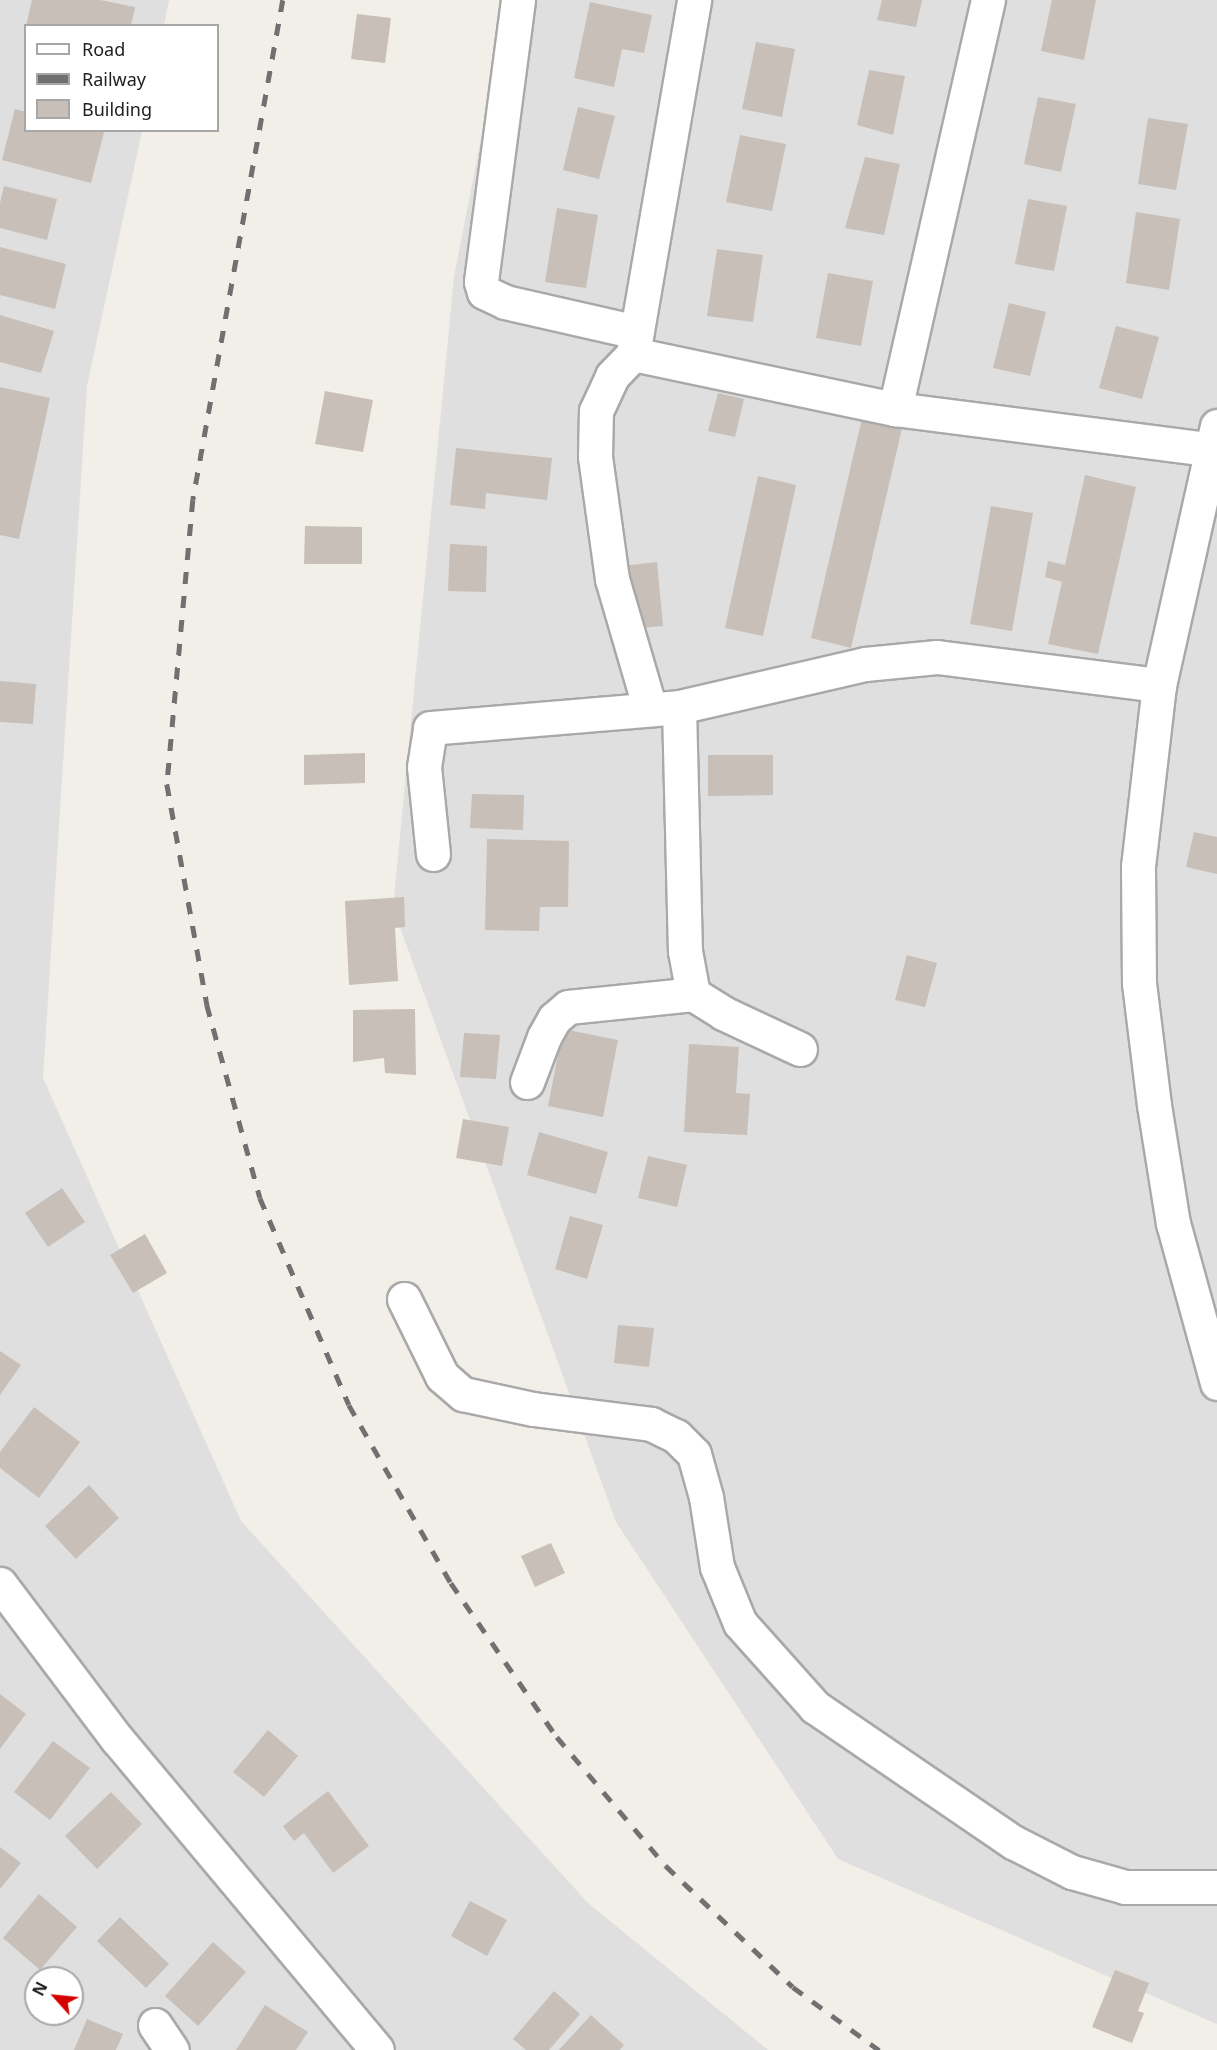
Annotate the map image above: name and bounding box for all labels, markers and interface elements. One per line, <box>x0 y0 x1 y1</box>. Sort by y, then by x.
legend <box>24 24 219 132</box>
text: Road <box>82 37 125 61</box>
text: Railway <box>82 67 146 91</box>
text: Building <box>82 97 152 121</box>
north arrow <box>24 1966 84 2026</box>
text: N <box>27 1978 52 2000</box>

